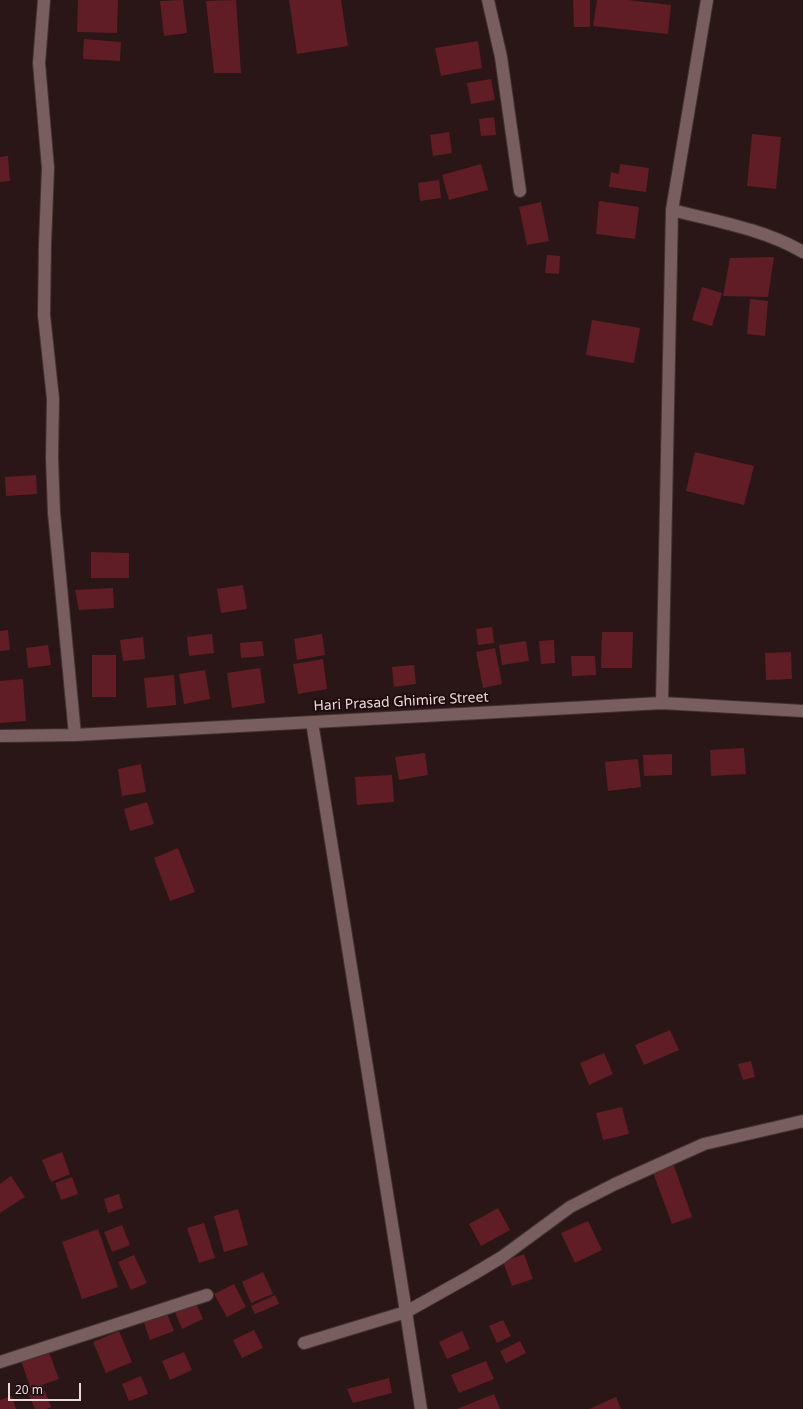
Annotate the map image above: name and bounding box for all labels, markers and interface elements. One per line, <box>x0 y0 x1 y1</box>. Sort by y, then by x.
street label: Hari Prasad Ghimire Street <box>313 689 489 715</box>
scale bar <box>10 1375 83 1401</box>
text: 20 m <box>15 1381 43 1398</box>

